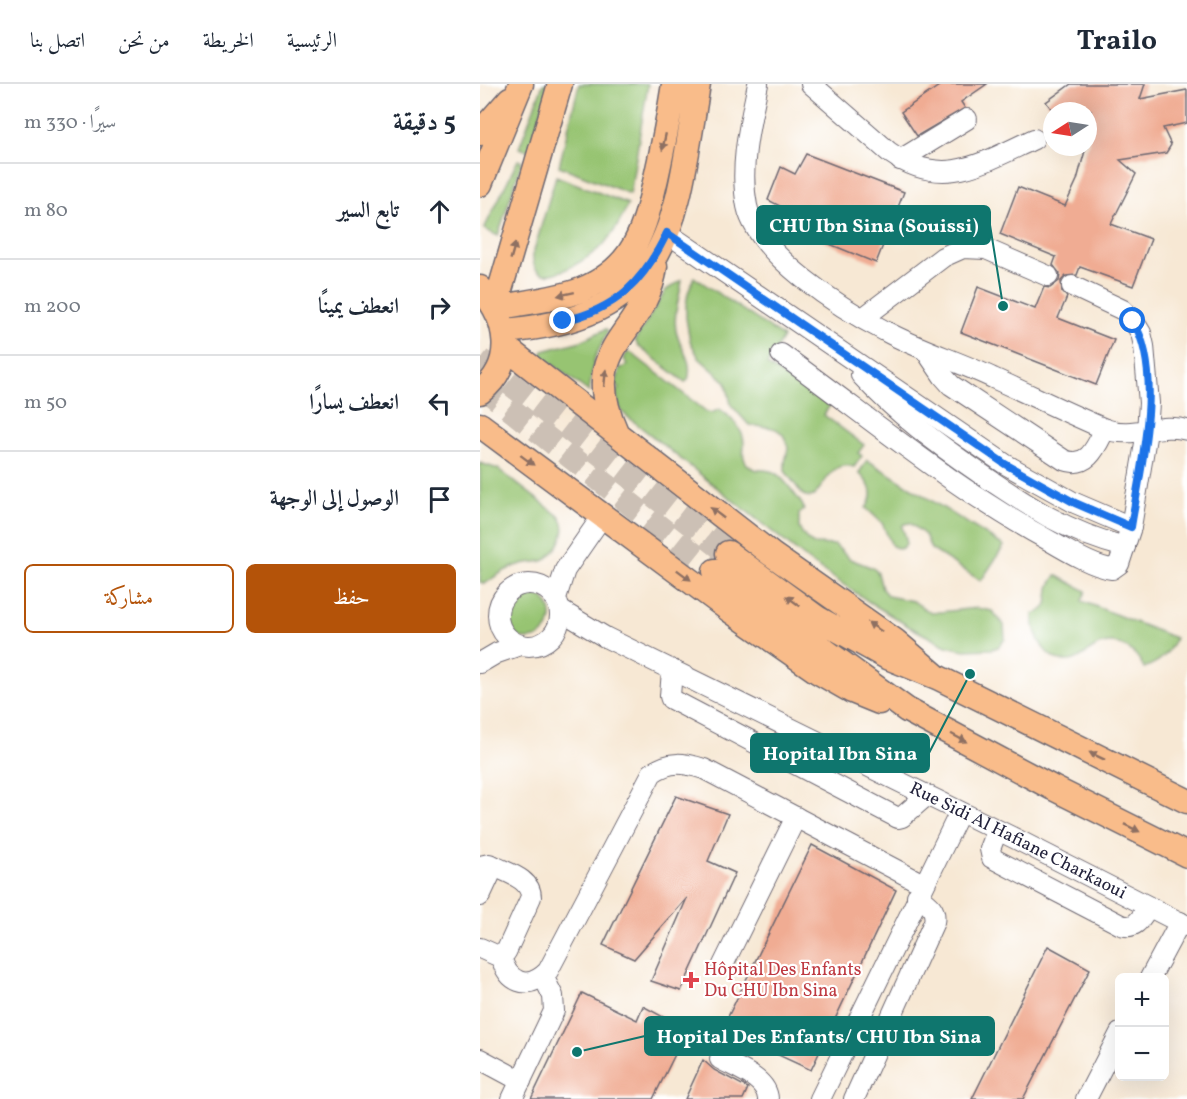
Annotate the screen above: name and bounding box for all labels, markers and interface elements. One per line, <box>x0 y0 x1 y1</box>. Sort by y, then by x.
text: Trailo <box>1077 22 1157 61</box>
text: اتصل بنا <box>30 27 85 56</box>
text: من نحن <box>118 27 170 56</box>
text: الخريطة <box>203 27 254 56</box>
text: الرئيسية <box>287 27 337 56</box>
north arrow <box>1043 102 1097 156</box>
text: 5 دقيقة <box>393 105 456 141</box>
text: سيرًا · 330 m <box>24 109 116 137</box>
one-way arrow <box>659 132 669 151</box>
icon: ahead <box>423 195 456 228</box>
text: تابع السير <box>337 196 399 227</box>
text: 80 m <box>24 197 68 225</box>
callout: CHU Ibn Sina (Souissi) <box>757 206 990 244</box>
text: CHU Ibn Sina (Souissi) <box>769 213 979 241</box>
one-way arrow <box>508 242 518 260</box>
one-way arrow <box>557 289 575 299</box>
icon: right <box>423 291 456 324</box>
text: انعطف يمينًا <box>318 292 399 323</box>
text: 200 m <box>24 293 81 321</box>
route end <box>549 307 575 333</box>
route start <box>1119 307 1145 333</box>
one-way arrow <box>600 369 609 388</box>
icon: left <box>423 387 456 420</box>
text: انعطف يسارًا <box>309 388 399 419</box>
text: 50 m <box>24 389 67 417</box>
one-way arrow <box>519 453 534 465</box>
icon: arrive <box>423 483 456 516</box>
text: الوصول إلى الوجهة <box>270 484 399 515</box>
one-way arrow <box>710 507 725 519</box>
button: مشاركة <box>24 564 234 633</box>
button: حفظ <box>246 564 456 633</box>
one-way arrow <box>676 569 691 581</box>
one-way arrow <box>785 594 801 607</box>
one-way arrow <box>868 621 884 633</box>
one-way arrow <box>951 733 968 743</box>
callout: Hopital Ibn Sina <box>751 734 929 772</box>
text: Hopital Ibn Sina <box>763 741 917 769</box>
one-way arrow <box>1088 752 1106 762</box>
street label: Rue Sidi Al Hafiane Charkaoui <box>905 776 1131 906</box>
one-way arrow <box>1124 823 1141 832</box>
place label: Hôpital Des Enfants Du CHU Ibn Sina <box>704 958 862 1004</box>
marker: Hôpital Des Enfants Du CHU Ibn Sina <box>682 971 700 989</box>
map controls <box>1115 973 1169 1081</box>
button: + <box>1115 973 1169 1027</box>
callout: Hopital Des Enfants/ CHU Ibn Sina <box>645 1017 994 1055</box>
text: Hopital Des Enfants/ CHU Ibn Sina <box>657 1024 982 1052</box>
button: − <box>1115 1027 1169 1081</box>

